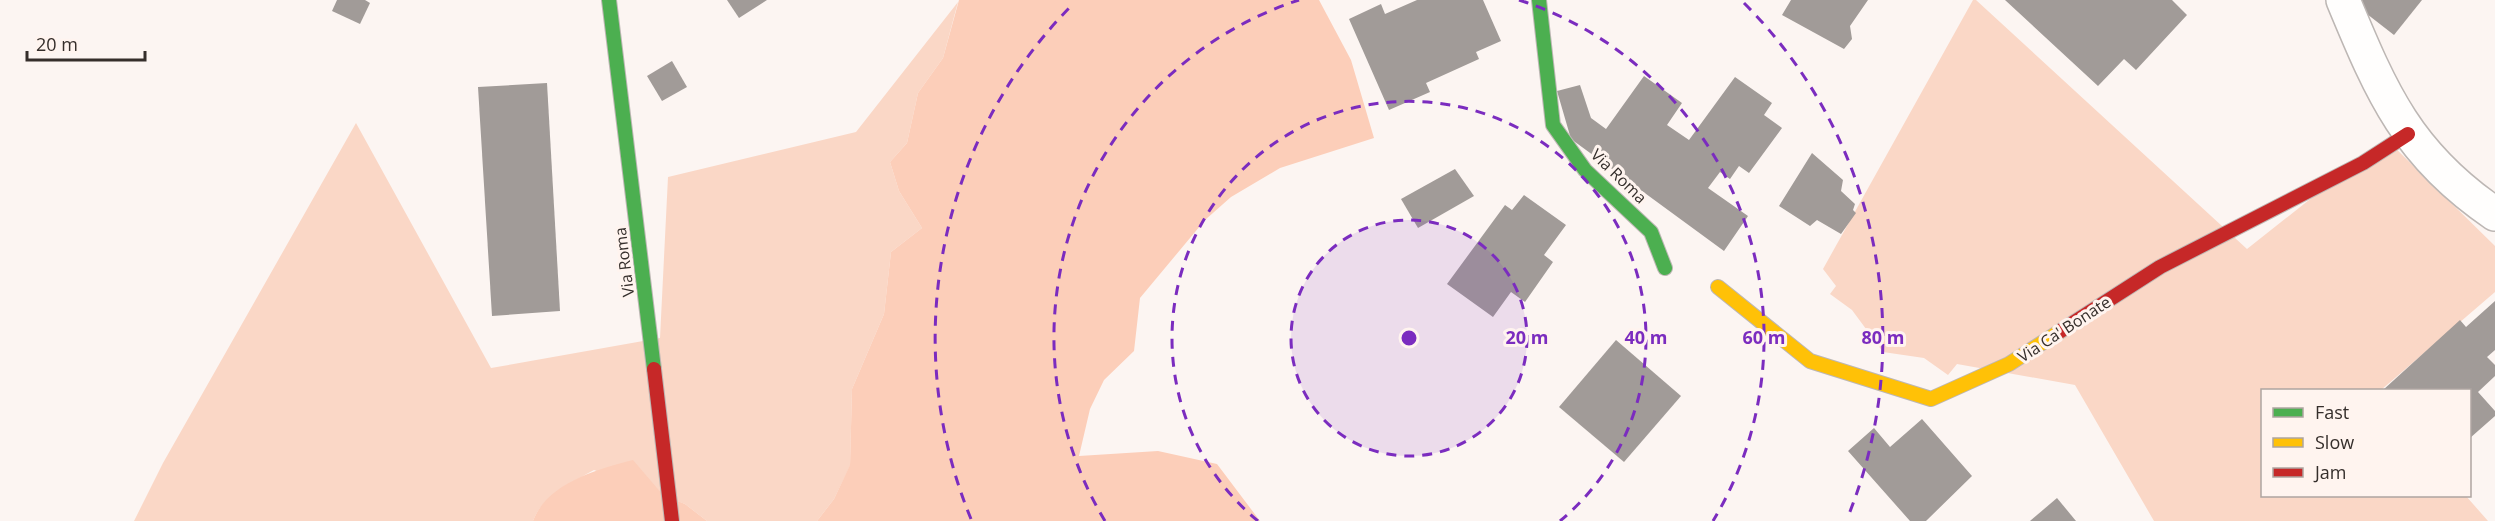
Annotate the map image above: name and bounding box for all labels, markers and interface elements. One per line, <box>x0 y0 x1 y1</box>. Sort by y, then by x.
scale bar <box>27 24 146 62</box>
text: 20 m <box>36 32 78 56</box>
street label: Via Roma <box>1586 144 1652 208</box>
street label: Via Roma <box>609 226 639 298</box>
street label: Via Ca' Bonate <box>2013 291 2115 367</box>
text: 20 m <box>1506 325 1548 349</box>
text: 40 m <box>1625 325 1667 349</box>
text: 60 m <box>1743 325 1785 349</box>
text: 80 m <box>1862 325 1904 349</box>
centre of rings <box>1399 328 1419 348</box>
legend <box>2261 389 2471 497</box>
text: Fast <box>2315 400 2349 424</box>
text: Slow <box>2315 430 2354 454</box>
text: Jam <box>2313 460 2347 484</box>

